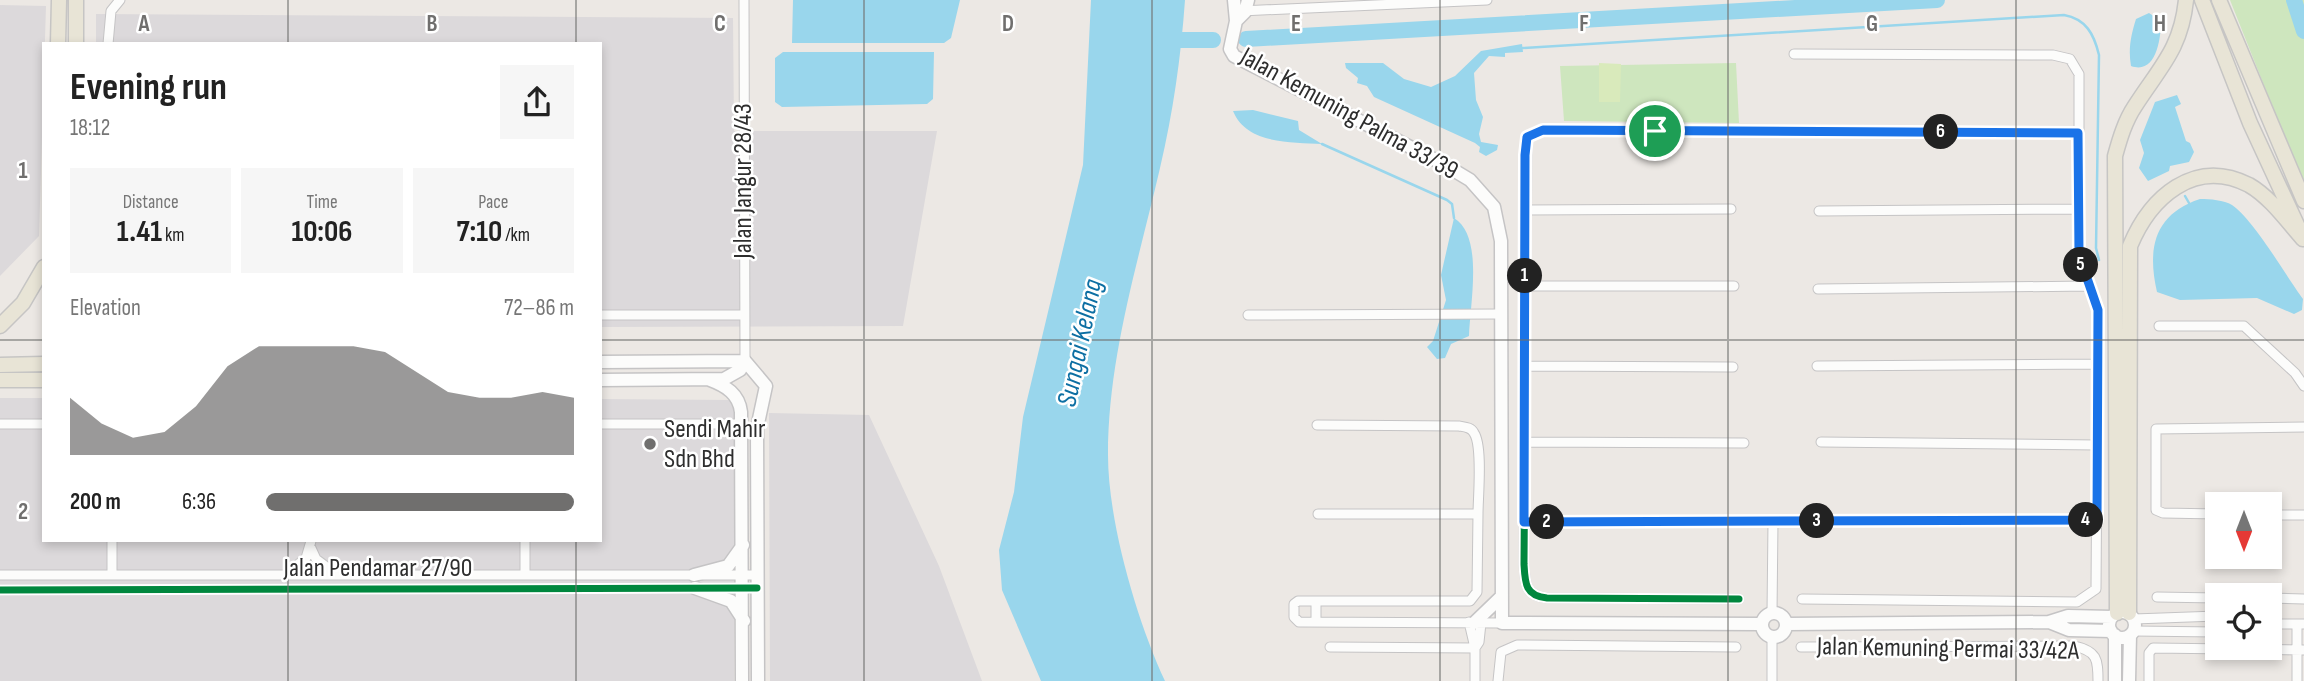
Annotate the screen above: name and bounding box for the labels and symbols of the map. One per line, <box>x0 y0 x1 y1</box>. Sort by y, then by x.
text: A <box>138 10 151 38</box>
text: B <box>427 10 438 38</box>
text: C <box>714 10 726 38</box>
text: D <box>1002 10 1014 38</box>
text: E <box>1291 10 1301 38</box>
text: F <box>1579 10 1589 38</box>
text: G <box>1866 10 1878 38</box>
text: H <box>2154 10 2166 38</box>
street label: Jalan Kemuning Palma 33/39 <box>1234 41 1463 187</box>
pin <box>1625 101 1685 161</box>
street label: Jalan Jangur 28/43 <box>728 103 759 260</box>
pin: 6 <box>1924 114 1958 150</box>
text: 1 <box>18 157 28 185</box>
pin: 5 <box>2064 247 2098 282</box>
pin: 1 <box>1508 258 1542 294</box>
water label: Sungai Kelang <box>1050 276 1110 410</box>
place label: Sendi Mahir Sdn Bhd <box>664 414 766 475</box>
marker: Sendi Mahir Sdn Bhd <box>642 436 658 452</box>
north arrow <box>2205 492 2282 569</box>
text: 2 <box>18 498 28 526</box>
pin: 4 <box>2068 503 2104 538</box>
pin: 2 <box>1530 504 1564 540</box>
pin: 3 <box>1800 504 1834 538</box>
street label: Jalan Pendamar 27/90 <box>283 553 472 584</box>
street label: Jalan Kemuning Permai 33/42A <box>1816 631 2080 667</box>

